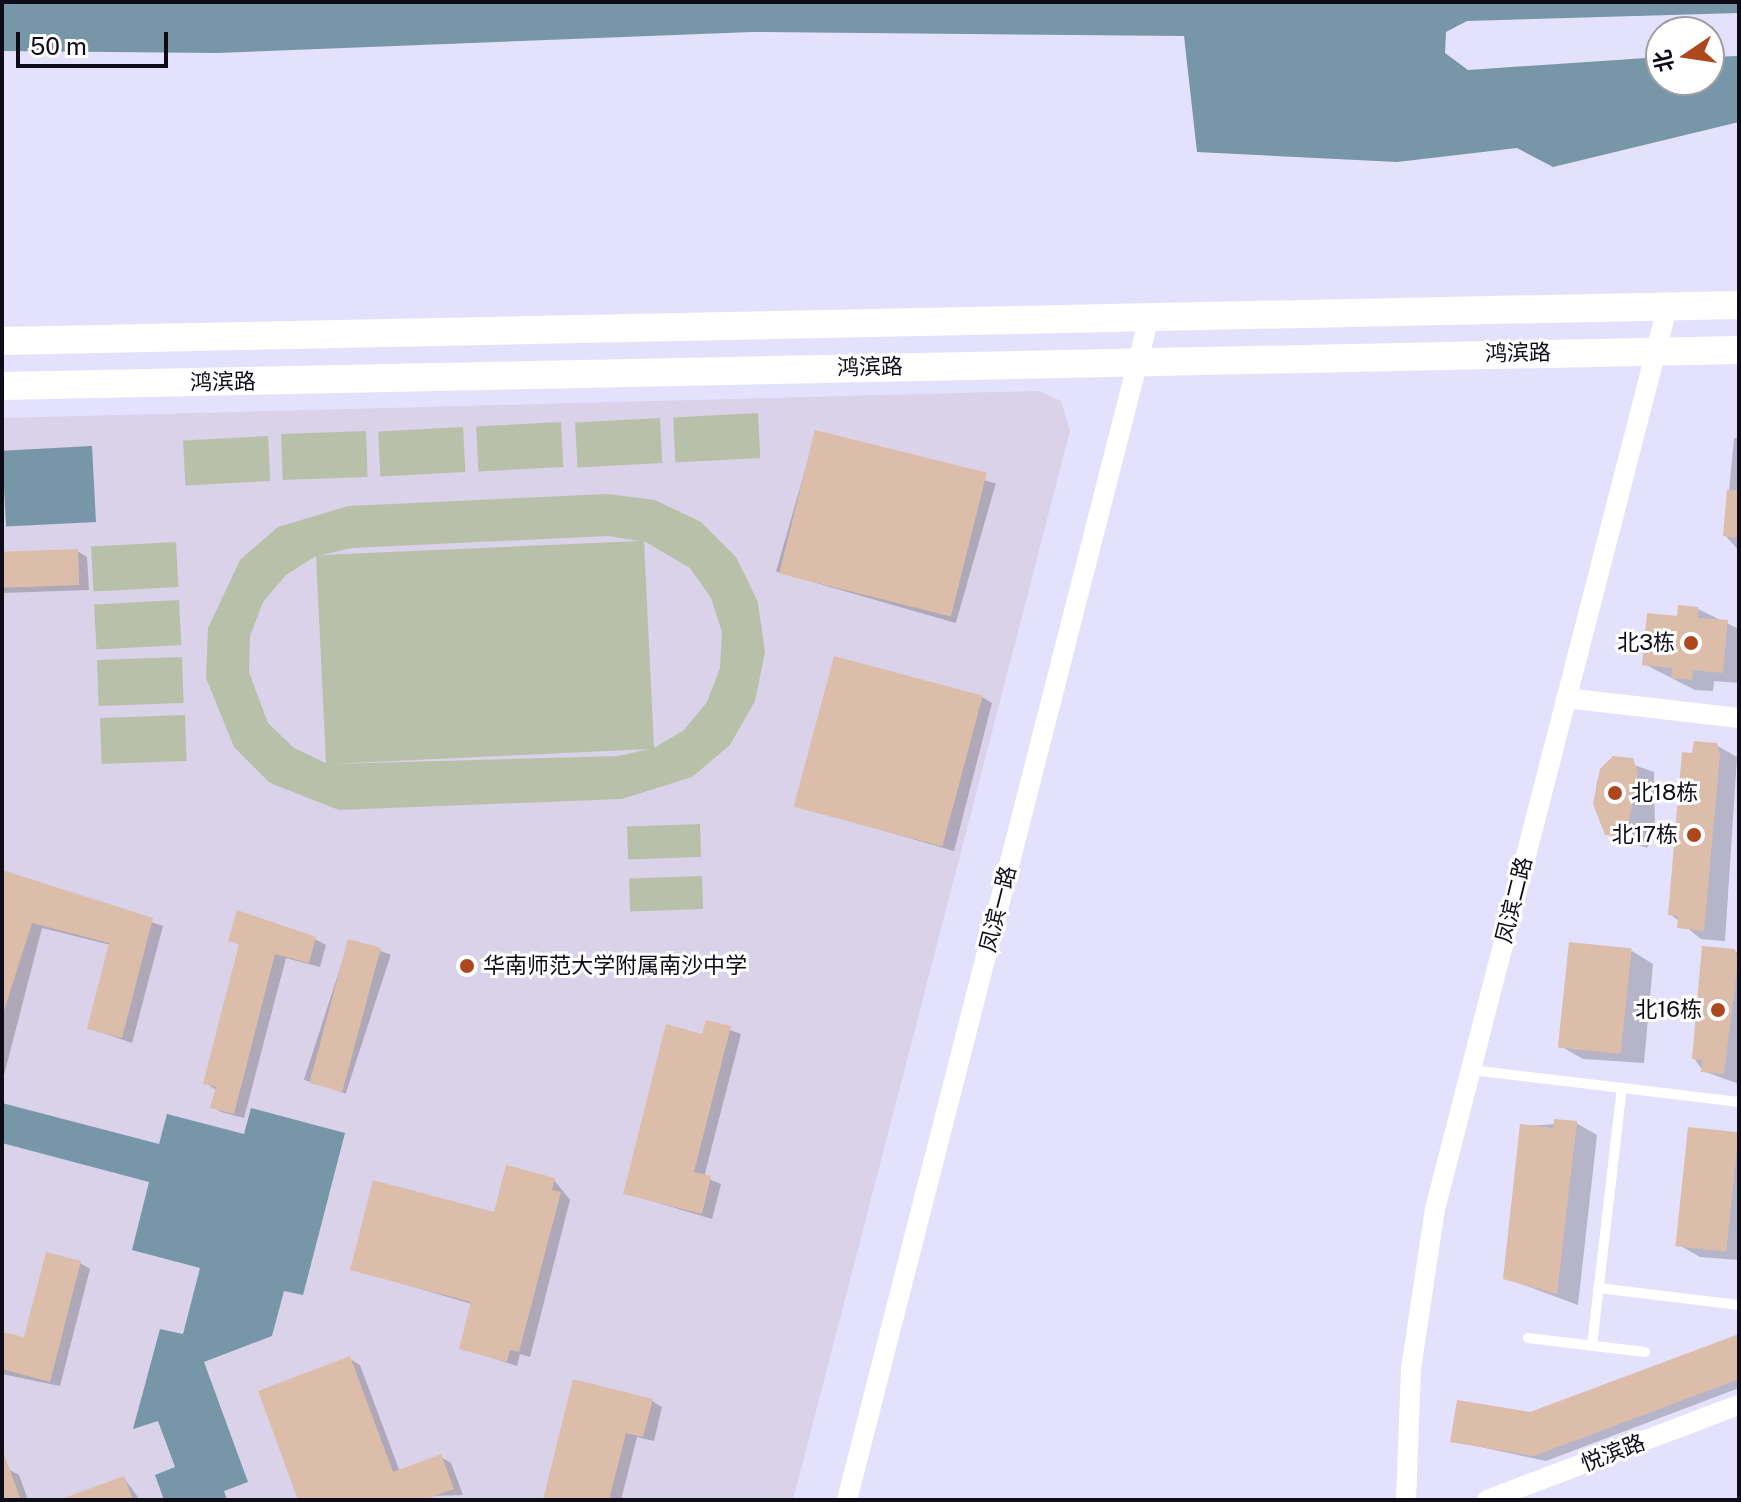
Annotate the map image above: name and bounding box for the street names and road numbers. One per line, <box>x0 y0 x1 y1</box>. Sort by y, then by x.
street label: 鸿滨路 <box>1485 339 1551 367</box>
street label: 鸿滨路 <box>837 353 903 381</box>
street label: 鸿滨路 <box>190 368 256 396</box>
street label: 凤滨二路 <box>1491 854 1537 946</box>
street label: 凤滨一路 <box>975 863 1021 955</box>
street label: 悦滨路 <box>1577 1429 1649 1477</box>

